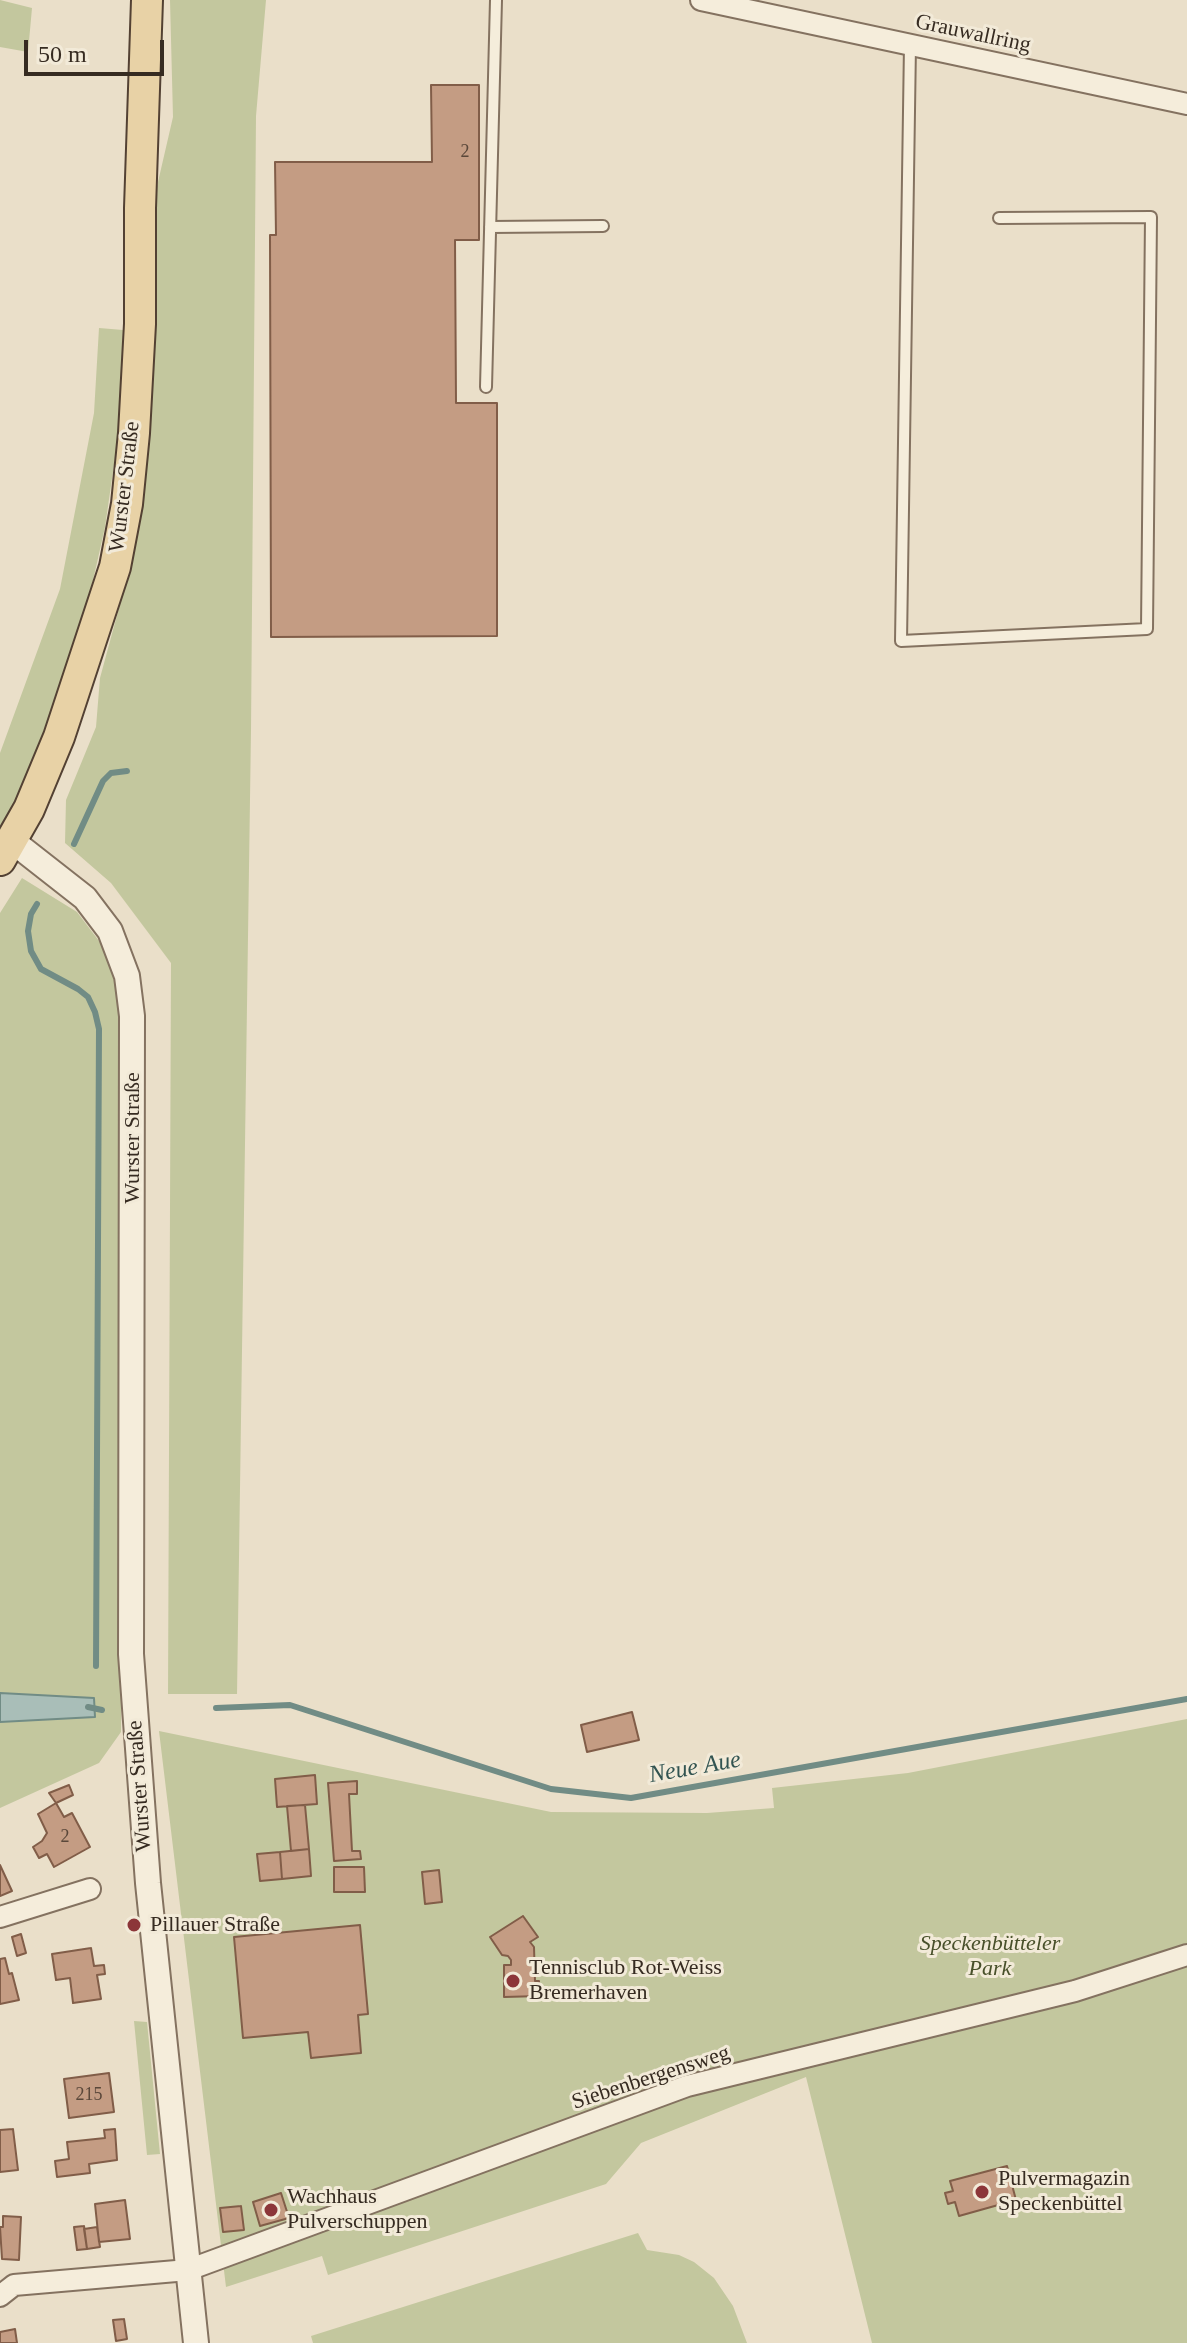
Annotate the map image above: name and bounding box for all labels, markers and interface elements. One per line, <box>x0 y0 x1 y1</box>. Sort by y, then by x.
street label: Grauwallring <box>913 9 1033 59</box>
scale bar <box>28 24 168 74</box>
text: 50 m <box>38 41 87 67</box>
house number: 2 <box>460 141 470 163</box>
street label: Wurster Straße <box>104 420 146 554</box>
street label: Wurster Straße <box>120 1072 146 1204</box>
street label: Wurster Straße <box>122 1719 158 1853</box>
water label: Neue Aue <box>647 1746 743 1790</box>
house number: 2 <box>60 1826 70 1848</box>
place label: Pillauer Straße <box>150 1912 280 1938</box>
marker: Pillauer Straße <box>125 1916 143 1934</box>
park label: Speckenbütteler Park <box>920 1931 1060 1982</box>
place label: Tennisclub Rot-Weiss Bremerhaven <box>529 1955 722 2006</box>
marker: Tennisclub Rot-Weiss Bremerhaven <box>504 1972 522 1990</box>
street label: Siebenbergensweg <box>569 2040 733 2116</box>
house number: 215 <box>76 2084 102 2106</box>
place label: Pulvermagazin Speckenbüttel <box>998 2166 1130 2218</box>
marker: Pulvermagazin Speckenbüttel <box>973 2183 991 2201</box>
place label: Wachhaus Pulverschuppen <box>287 2184 428 2236</box>
marker: Wachhaus Pulverschuppen <box>262 2201 280 2219</box>

